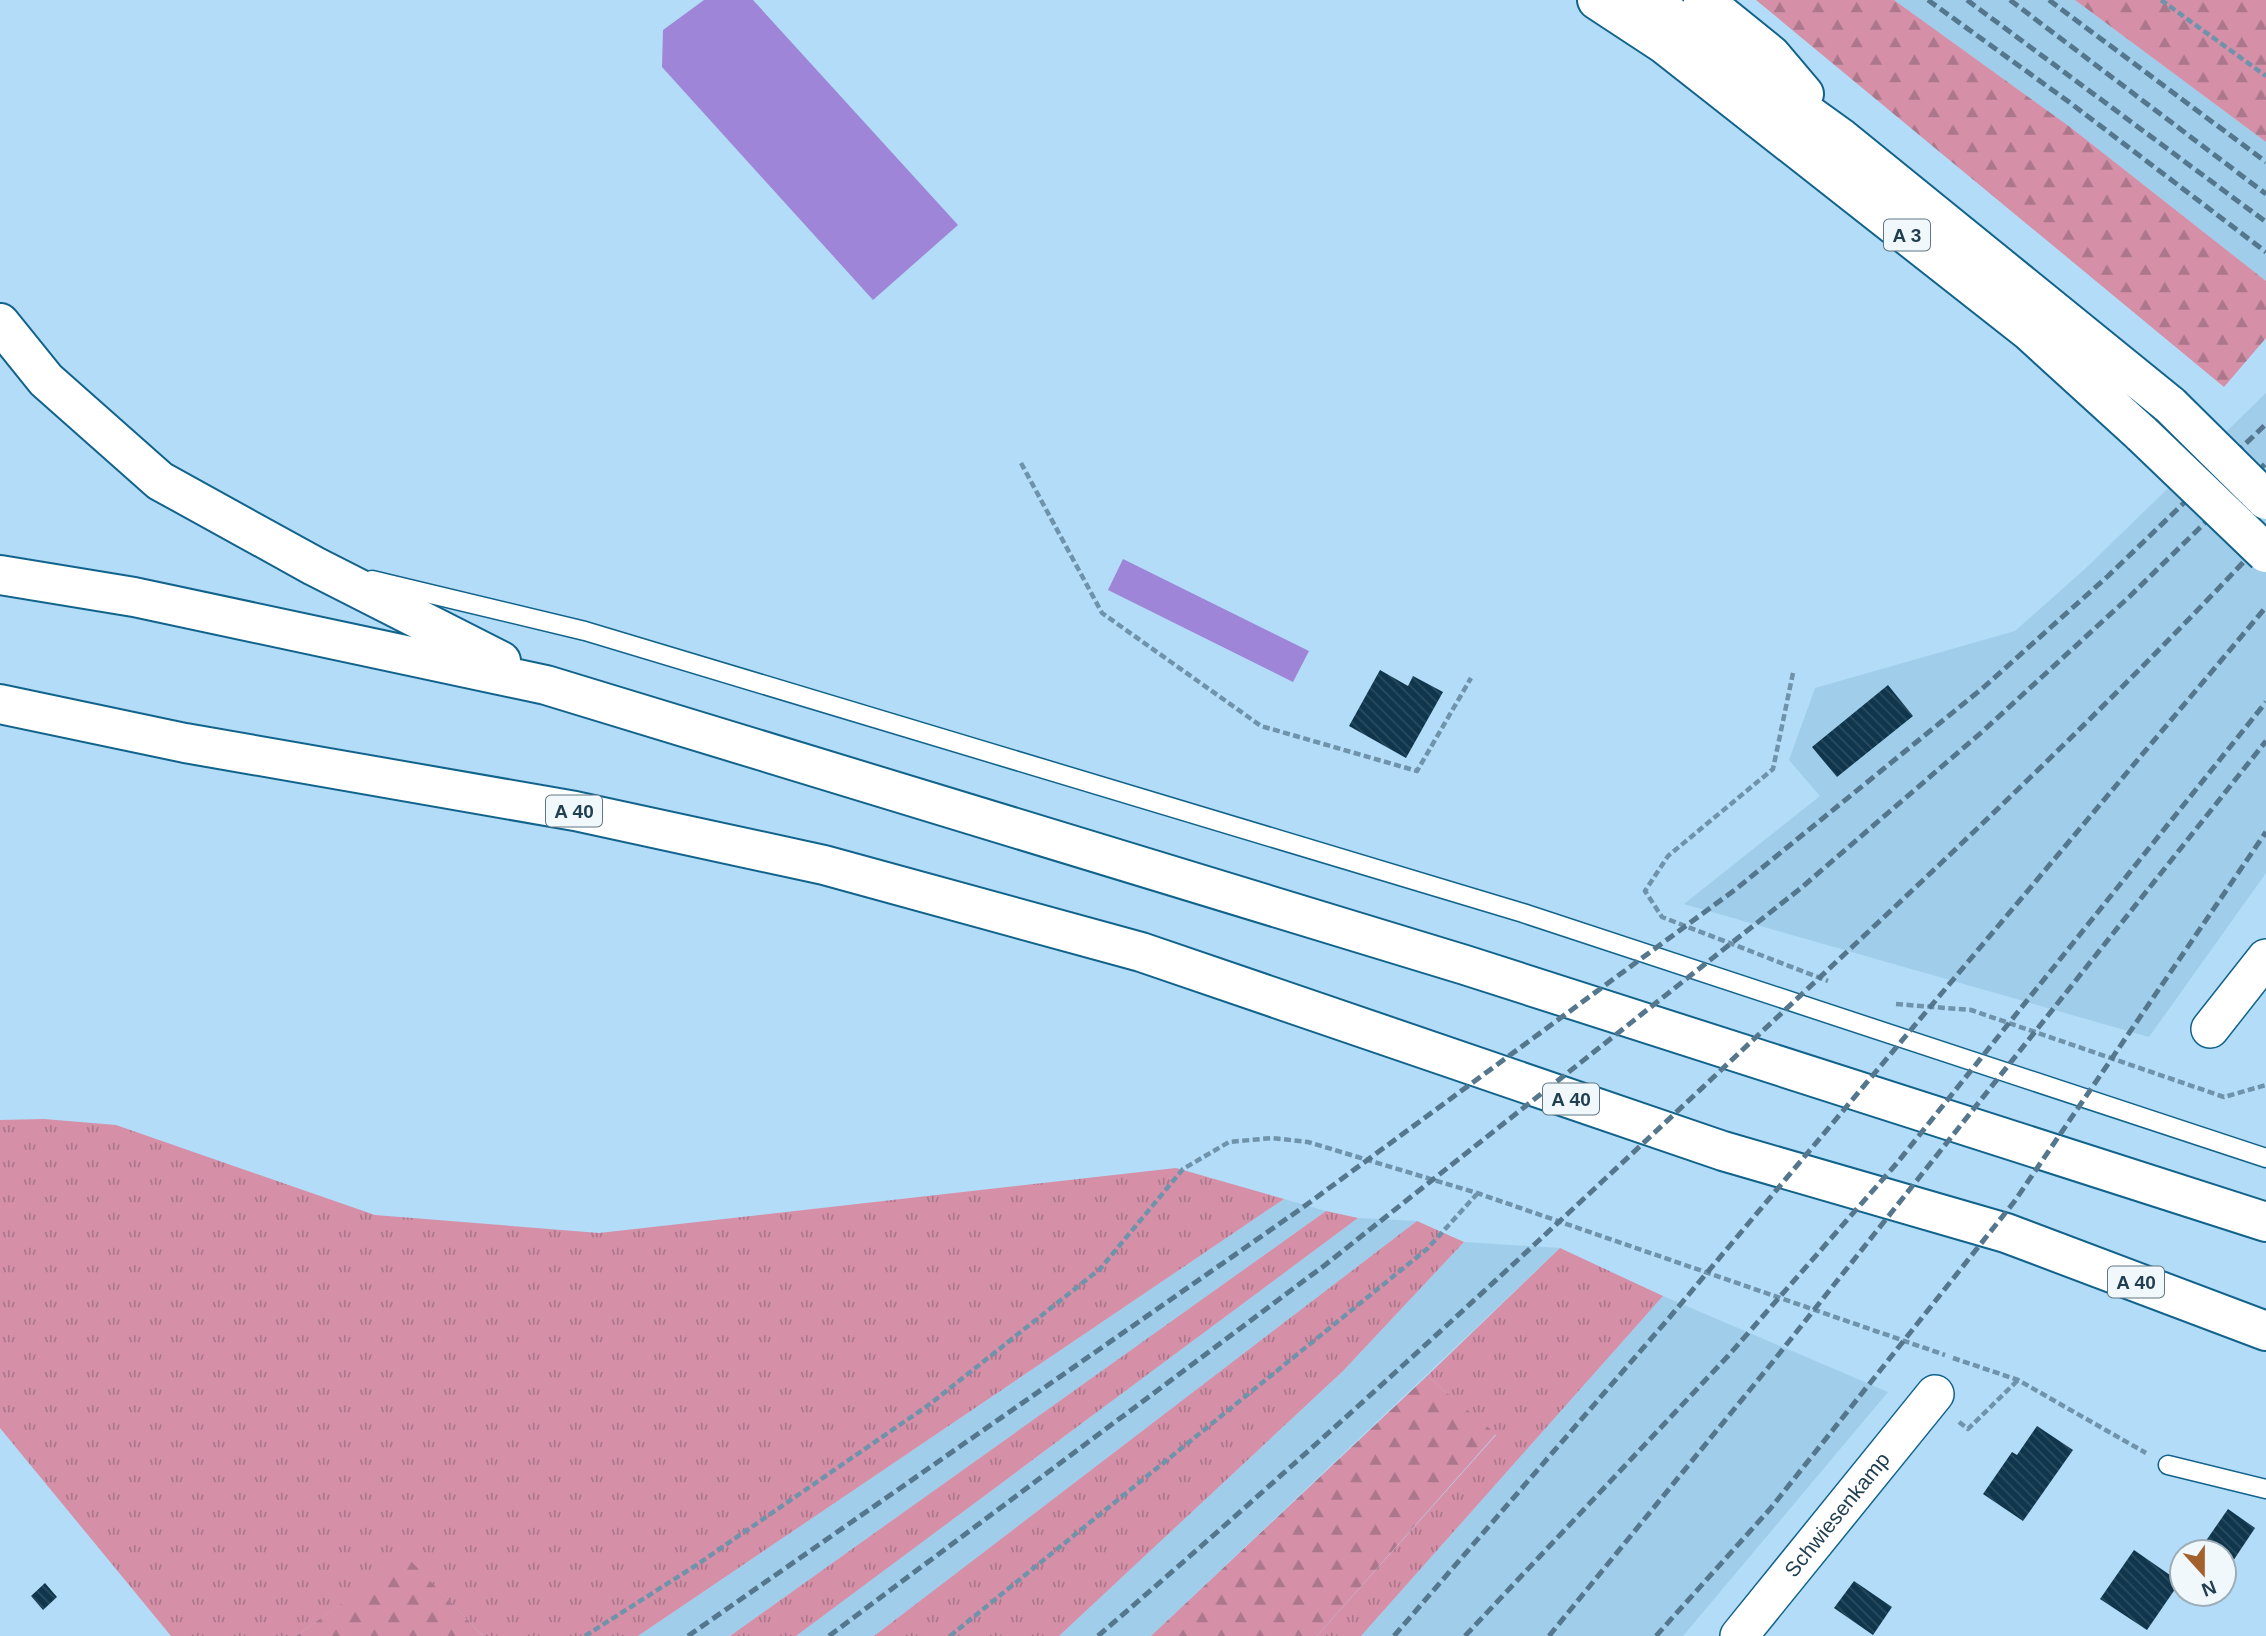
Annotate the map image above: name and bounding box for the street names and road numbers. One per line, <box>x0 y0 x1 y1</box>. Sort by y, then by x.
road number: A 3 <box>1884 219 1930 250</box>
road number: A 40 <box>546 796 602 826</box>
road number: A 40 <box>1543 1084 1599 1114</box>
road number: A 40 <box>2108 1266 2164 1298</box>
street label: Schwiesenkamp <box>1780 1448 1894 1581</box>

